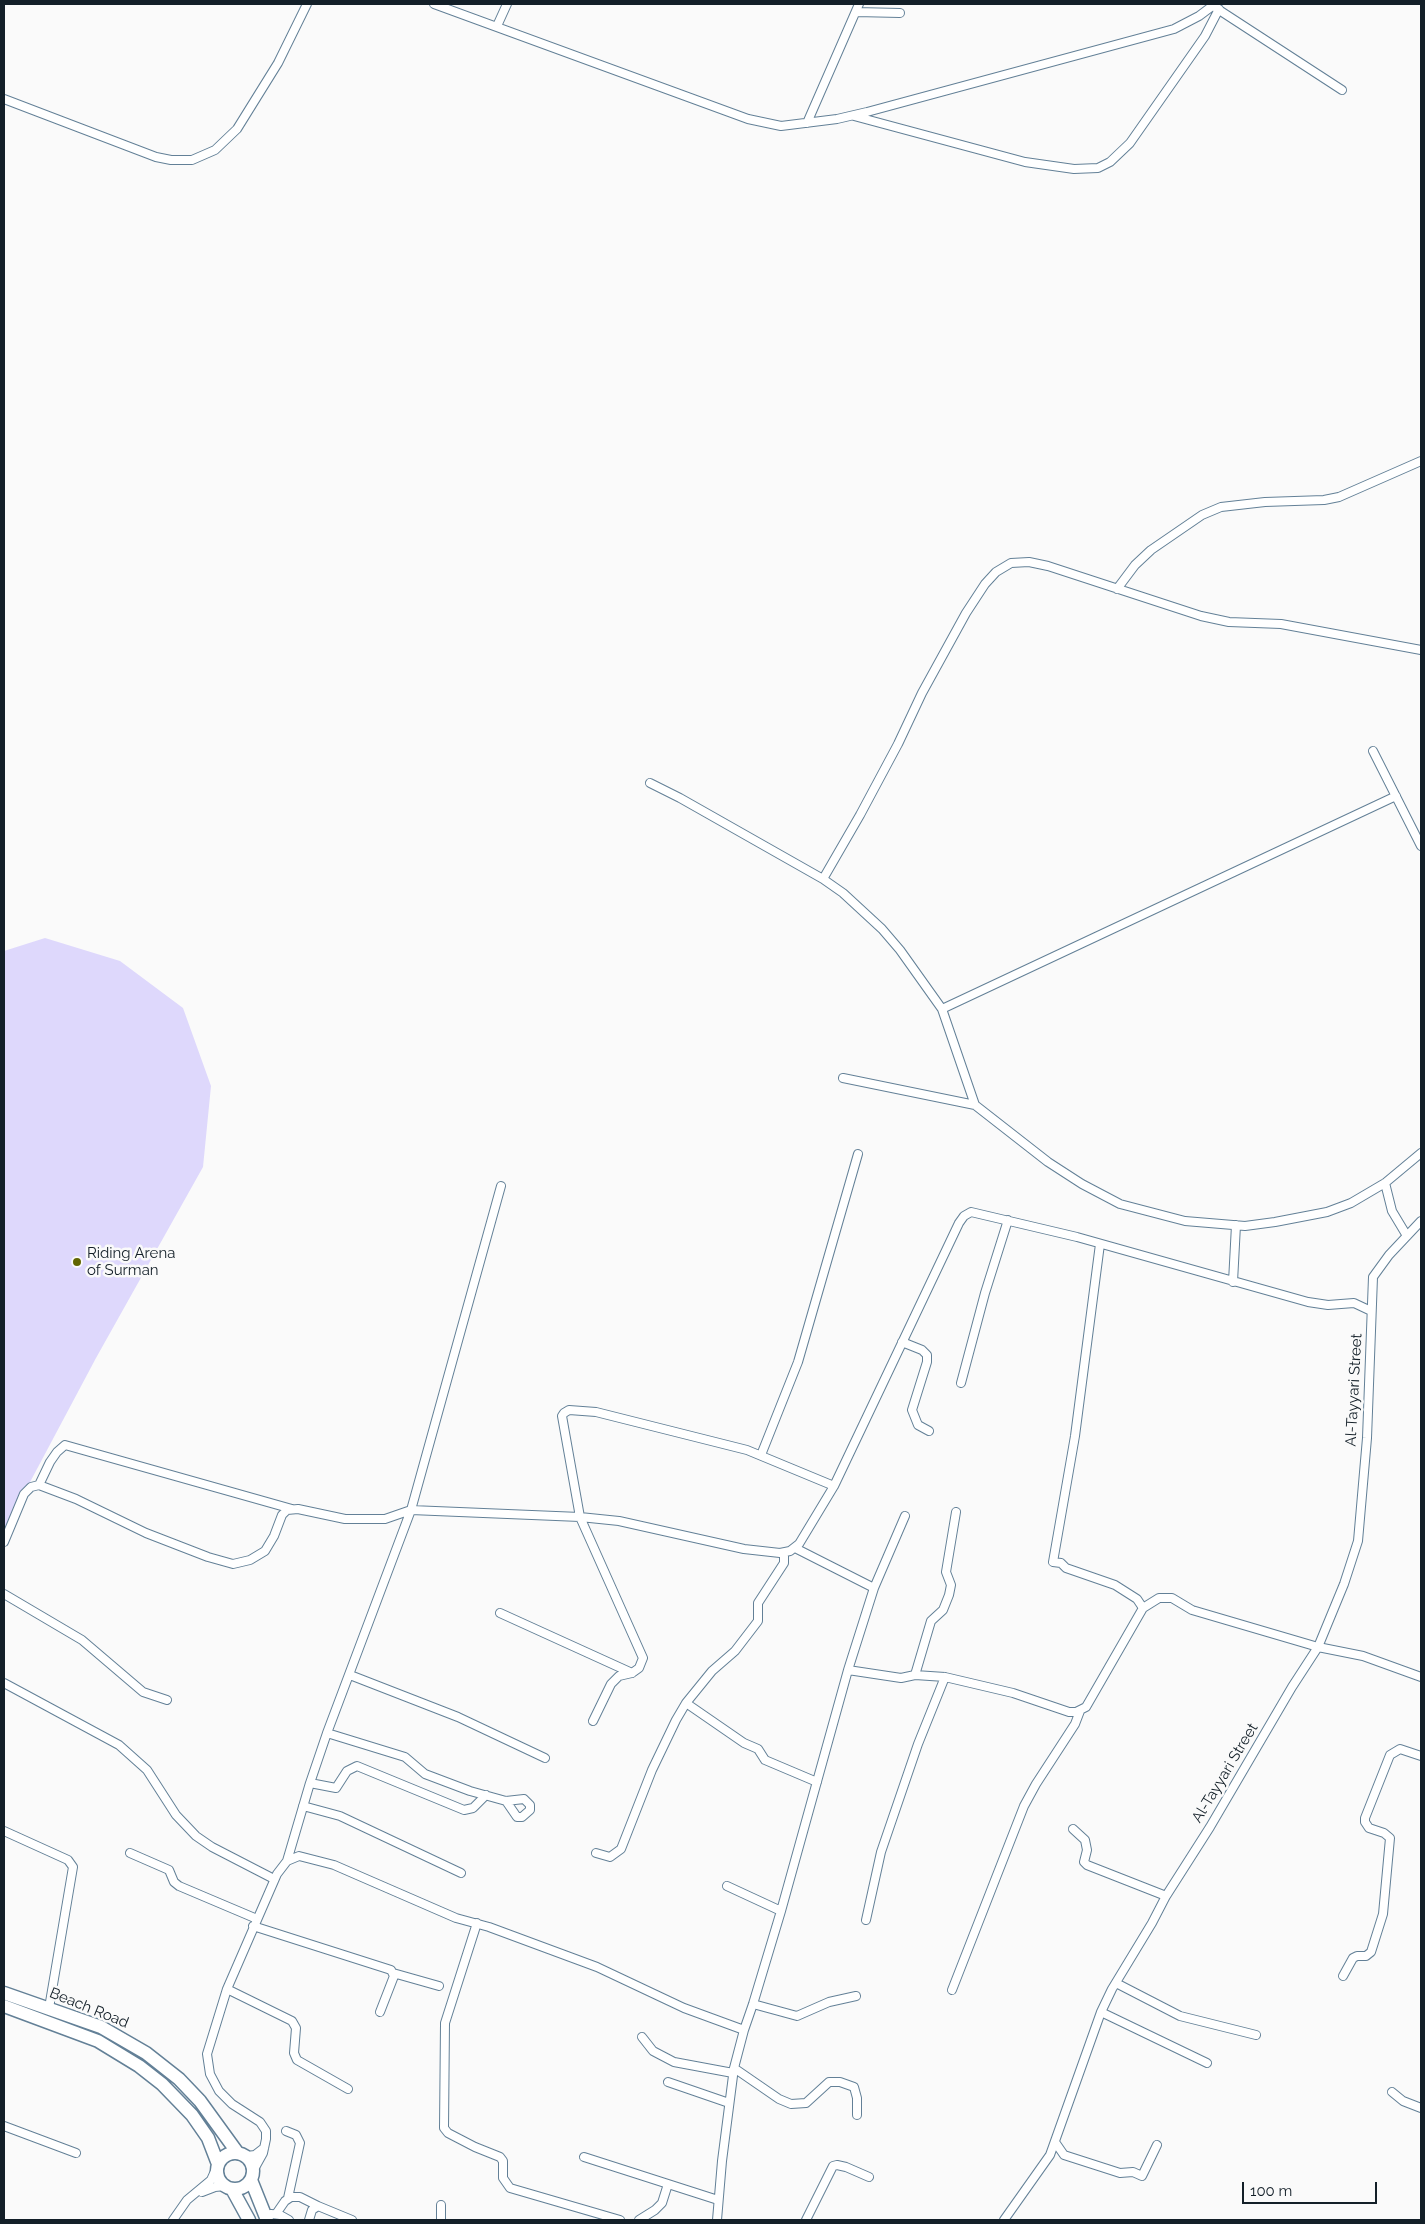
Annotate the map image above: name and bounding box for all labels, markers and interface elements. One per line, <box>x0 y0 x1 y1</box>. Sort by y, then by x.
place label: Riding Arena of Surman <box>87 1244 175 1279</box>
marker: Riding Arena of Surman <box>71 1256 83 1268</box>
street label: Al-Tayyari Street <box>1342 1333 1366 1447</box>
street label: Al-Tayyari Street <box>1188 1720 1262 1826</box>
street label: Beach Road <box>47 1984 131 2032</box>
scale bar <box>1245 2172 1380 2204</box>
text: 100 m <box>1250 2182 1292 2200</box>

